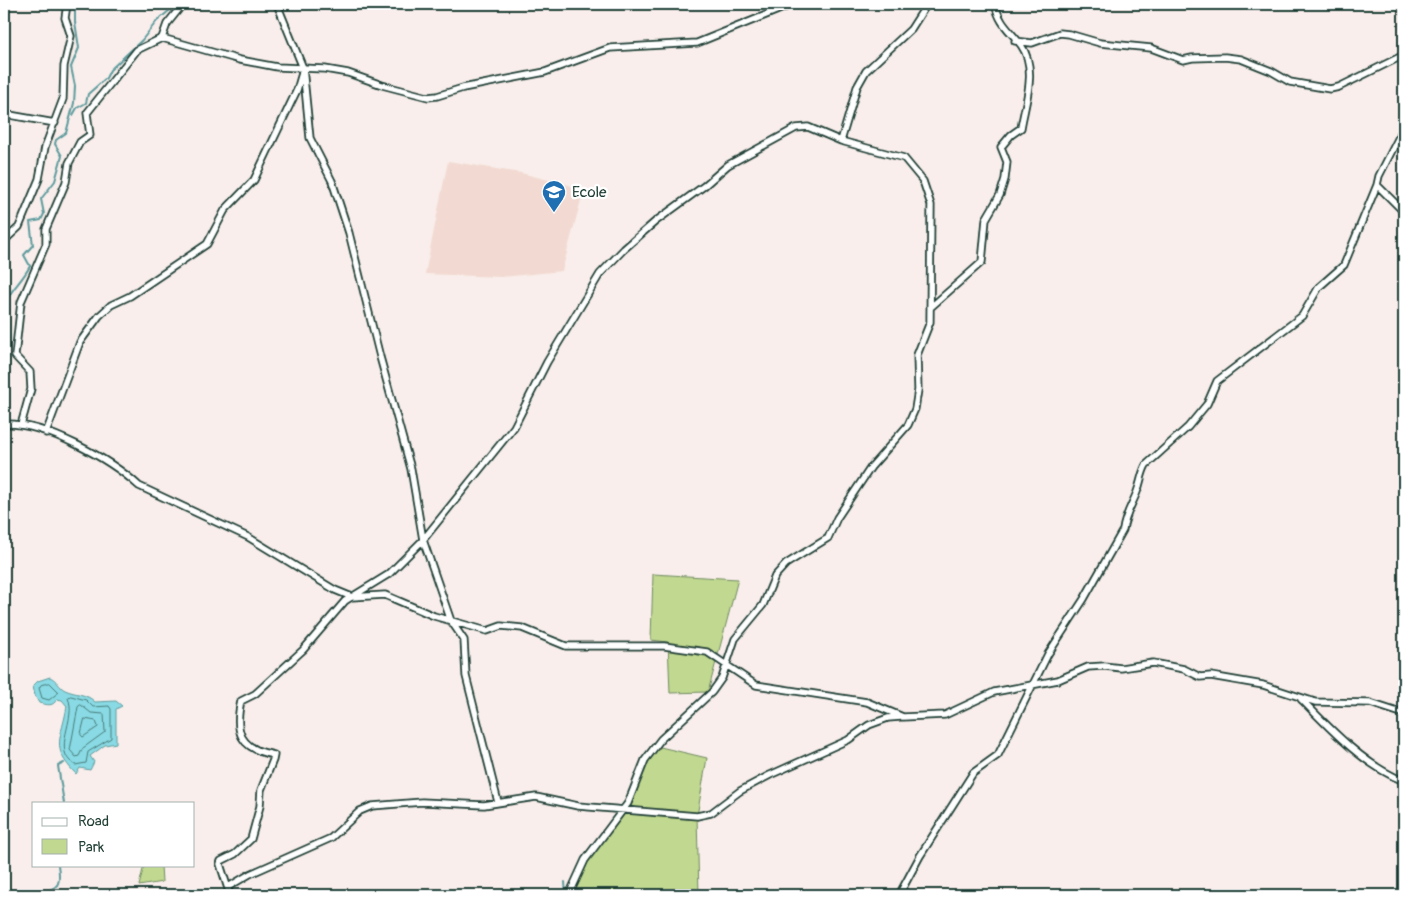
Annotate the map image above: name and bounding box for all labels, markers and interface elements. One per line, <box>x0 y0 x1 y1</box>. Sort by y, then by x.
school or university icon: Ecole <box>541 179 567 213</box>
place label: Ecole <box>572 183 607 202</box>
legend <box>32 802 195 866</box>
text: Road <box>78 812 109 831</box>
text: Park <box>78 838 105 857</box>

